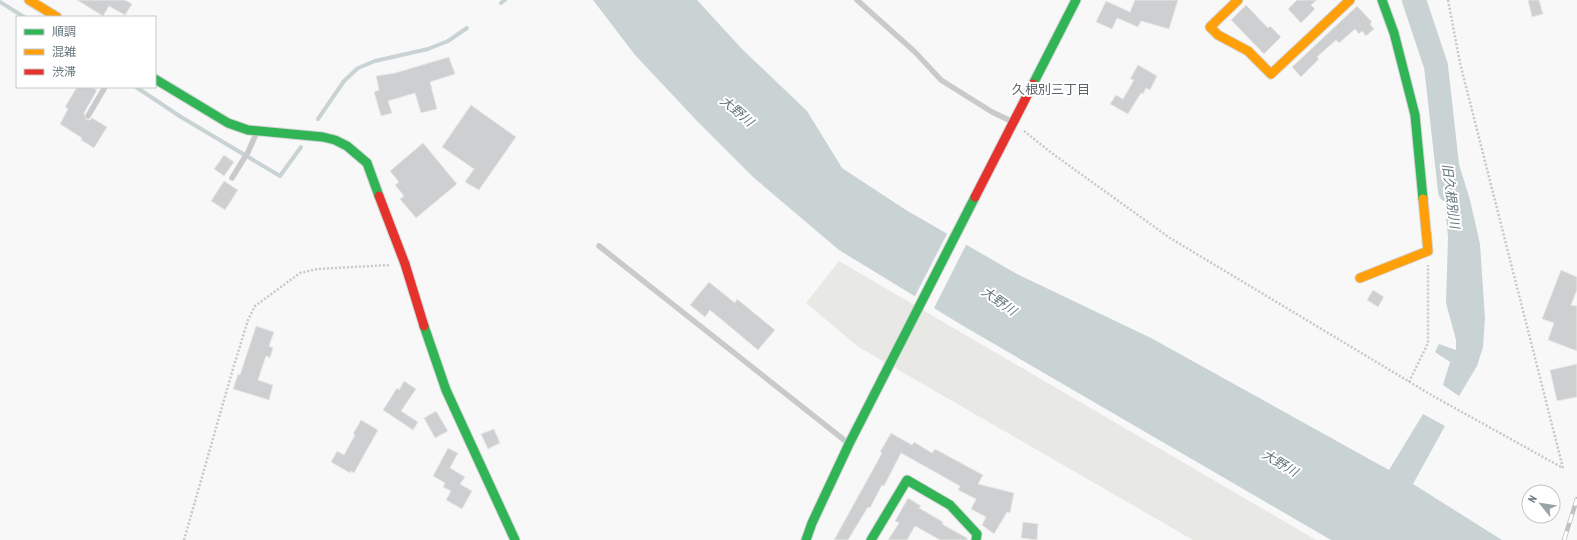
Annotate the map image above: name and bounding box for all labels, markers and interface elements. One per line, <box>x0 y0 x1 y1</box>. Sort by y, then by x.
legend <box>16 16 156 88</box>
text: 順調 <box>52 24 76 39</box>
text: 混雑 <box>52 44 76 59</box>
text: 渋滞 <box>52 64 76 79</box>
district label: 久根別三丁目 <box>1012 81 1090 98</box>
water label: 大野川 <box>717 92 759 131</box>
water label: 旧久根別川 <box>1439 163 1464 231</box>
water label: 大野川 <box>978 283 1021 320</box>
water label: 大野川 <box>1259 446 1303 481</box>
north arrow <box>1521 484 1561 524</box>
text: N <box>1525 493 1540 505</box>

